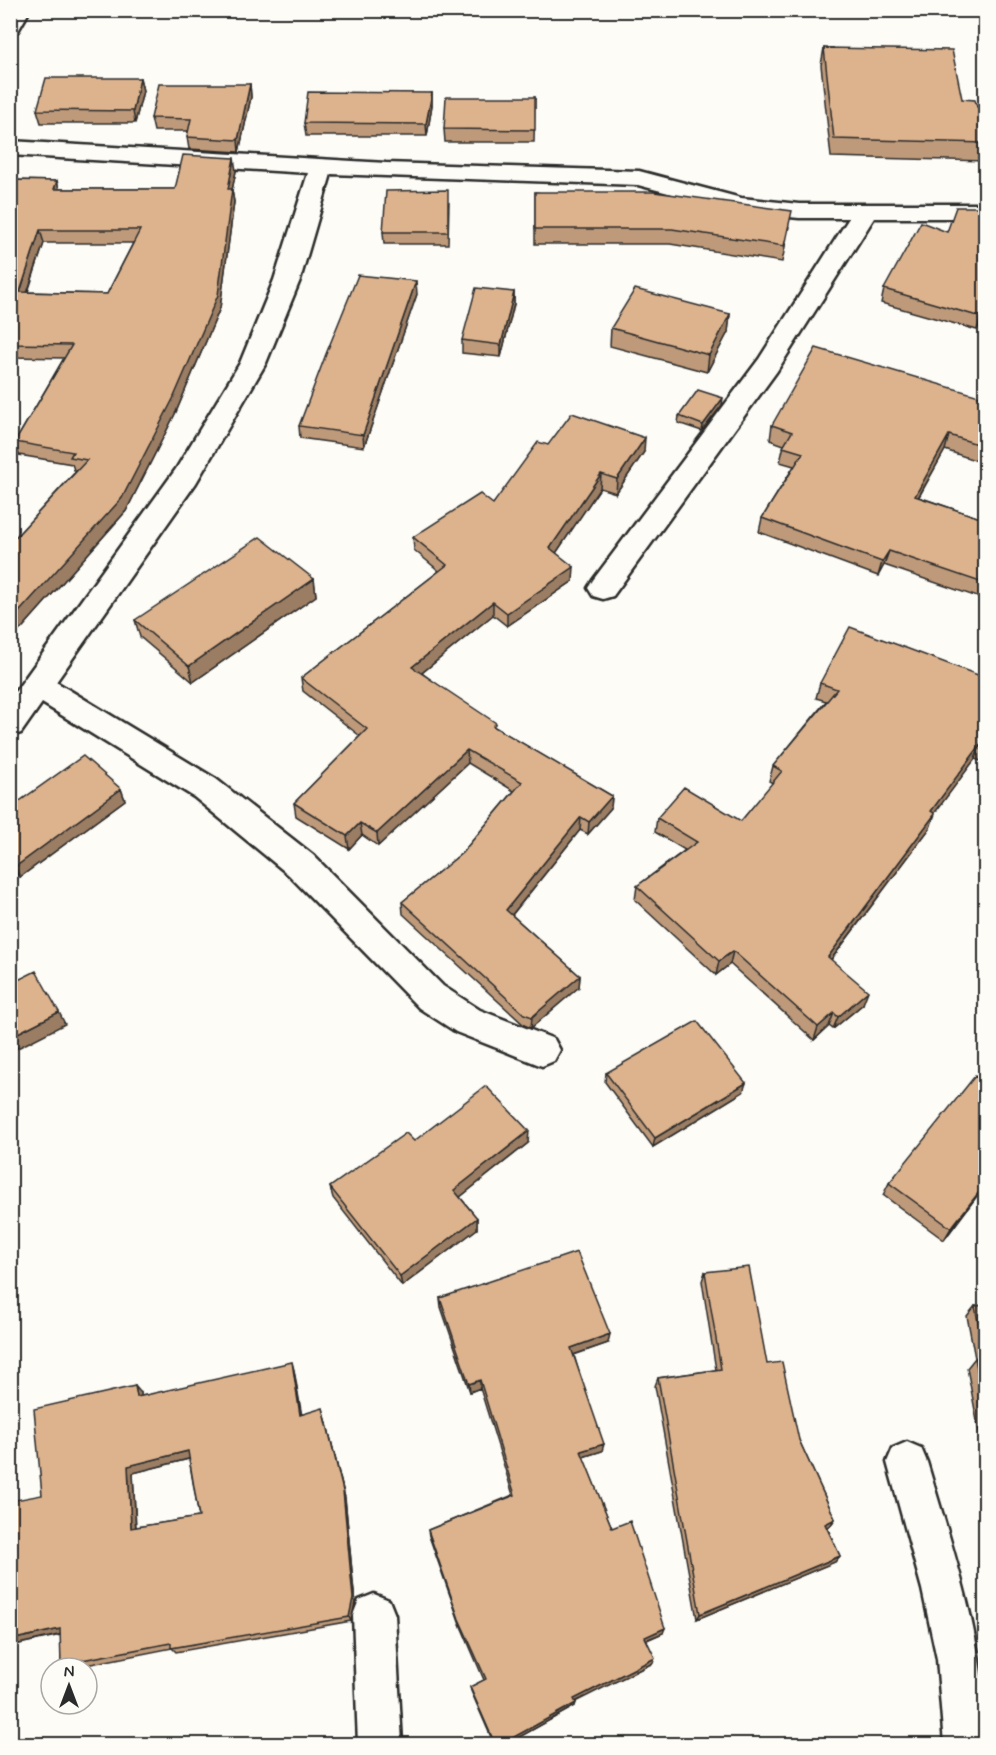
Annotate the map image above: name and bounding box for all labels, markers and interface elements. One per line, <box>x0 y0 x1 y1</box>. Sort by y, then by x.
north arrow <box>39 1656 99 1716</box>
text: N <box>64 1662 74 1683</box>

